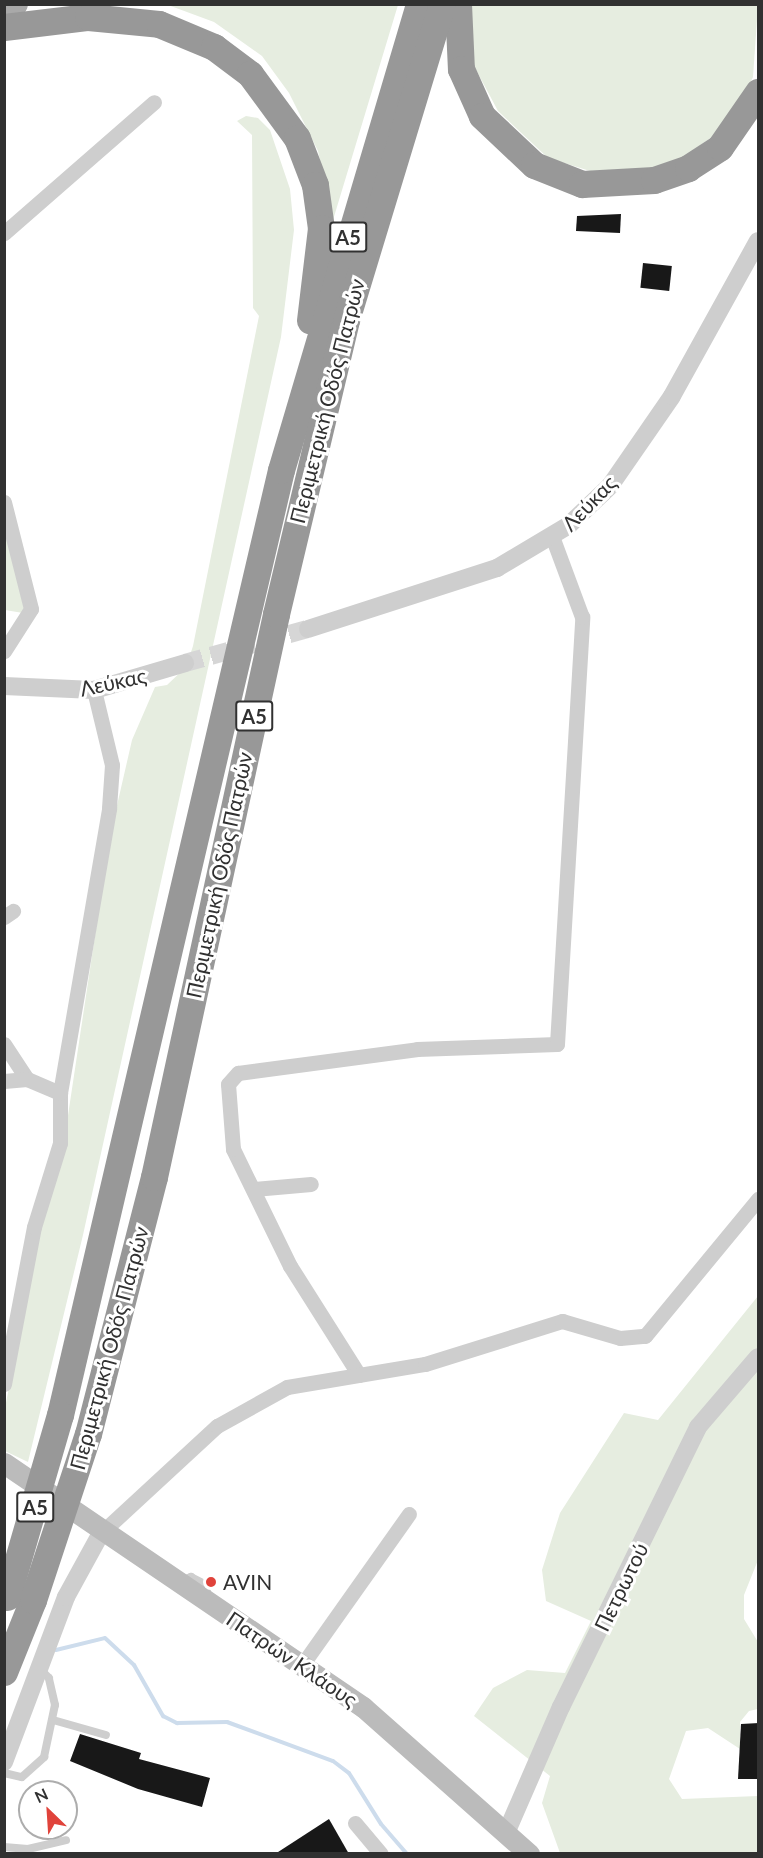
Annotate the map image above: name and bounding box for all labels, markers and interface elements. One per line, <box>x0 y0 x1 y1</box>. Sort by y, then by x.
road number: Α5 <box>328 220 368 254</box>
street label: Περιμετρική Οδός Πατρών <box>284 276 370 526</box>
street label: Λεύκας <box>557 470 621 536</box>
street label: Λεύκας <box>77 663 149 701</box>
road number: Α5 <box>234 699 274 733</box>
street label: Περιμετρική Οδός Πατρών <box>181 750 257 1000</box>
street label: Περιμετρική Οδός Πατρών <box>64 1223 154 1473</box>
road number: Α5 <box>15 1490 54 1524</box>
street label: Πετρωτού <box>589 1539 653 1635</box>
place label: AVIN <box>223 1569 272 1595</box>
marker: AVIN <box>204 1575 218 1589</box>
street label: Πατρών Κλάους <box>222 1606 362 1712</box>
north arrow <box>18 1780 78 1840</box>
text: N <box>31 1784 51 1806</box>

